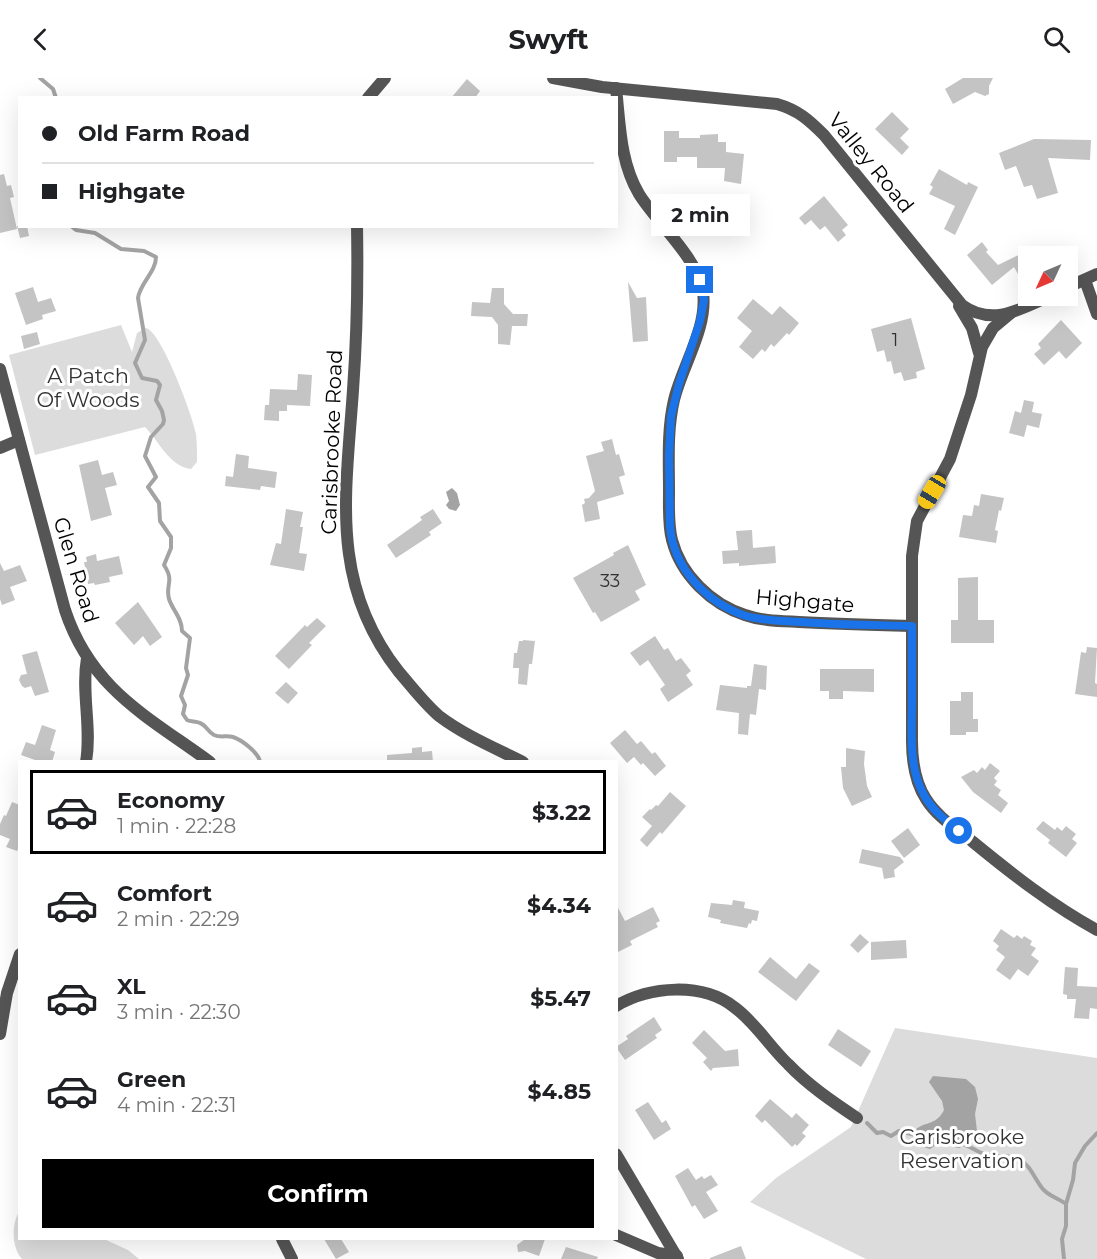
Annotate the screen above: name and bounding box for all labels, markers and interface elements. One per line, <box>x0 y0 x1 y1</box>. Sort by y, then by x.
icon: back <box>24 23 57 56</box>
text: Swyft <box>508 23 589 56</box>
icon: search <box>1040 23 1073 56</box>
street label: Valley Road <box>823 108 919 218</box>
text: Old Farm Road <box>78 120 250 147</box>
text: Highgate <box>78 178 185 205</box>
callout: 2 min <box>650 193 750 235</box>
text: 2 min <box>671 203 730 227</box>
north arrow <box>1018 246 1078 306</box>
map controls <box>1018 246 1078 306</box>
route end <box>686 266 713 293</box>
house number: 1 <box>892 329 898 351</box>
street label: Carisbrooke Road <box>316 349 347 535</box>
park label: A Patch Of Woods <box>36 363 140 412</box>
car <box>915 472 949 512</box>
street label: Glen Road <box>49 514 104 626</box>
house number: 33 <box>600 570 620 592</box>
street label: Highgate <box>755 584 855 617</box>
icon: car <box>45 785 99 839</box>
text: Economy <box>117 787 225 814</box>
text: $3.22 <box>532 799 591 826</box>
text: 1 min · 22:28 <box>117 814 236 838</box>
route start <box>945 817 972 844</box>
icon: car <box>45 878 99 932</box>
text: Comfort <box>117 880 212 907</box>
text: $4.34 <box>527 892 591 919</box>
text: 2 min · 22:29 <box>117 907 240 931</box>
icon: car <box>45 971 99 1025</box>
text: XL <box>117 973 146 1000</box>
text: $5.47 <box>530 985 591 1012</box>
text: 3 min · 22:30 <box>117 1000 241 1024</box>
icon: car <box>45 1064 99 1118</box>
text: Green <box>117 1066 186 1093</box>
text: $4.85 <box>528 1078 591 1105</box>
text: 4 min · 22:31 <box>117 1093 237 1117</box>
park label: Carisbrooke Reservation <box>900 1124 1024 1173</box>
button: Confirm <box>42 1159 594 1228</box>

